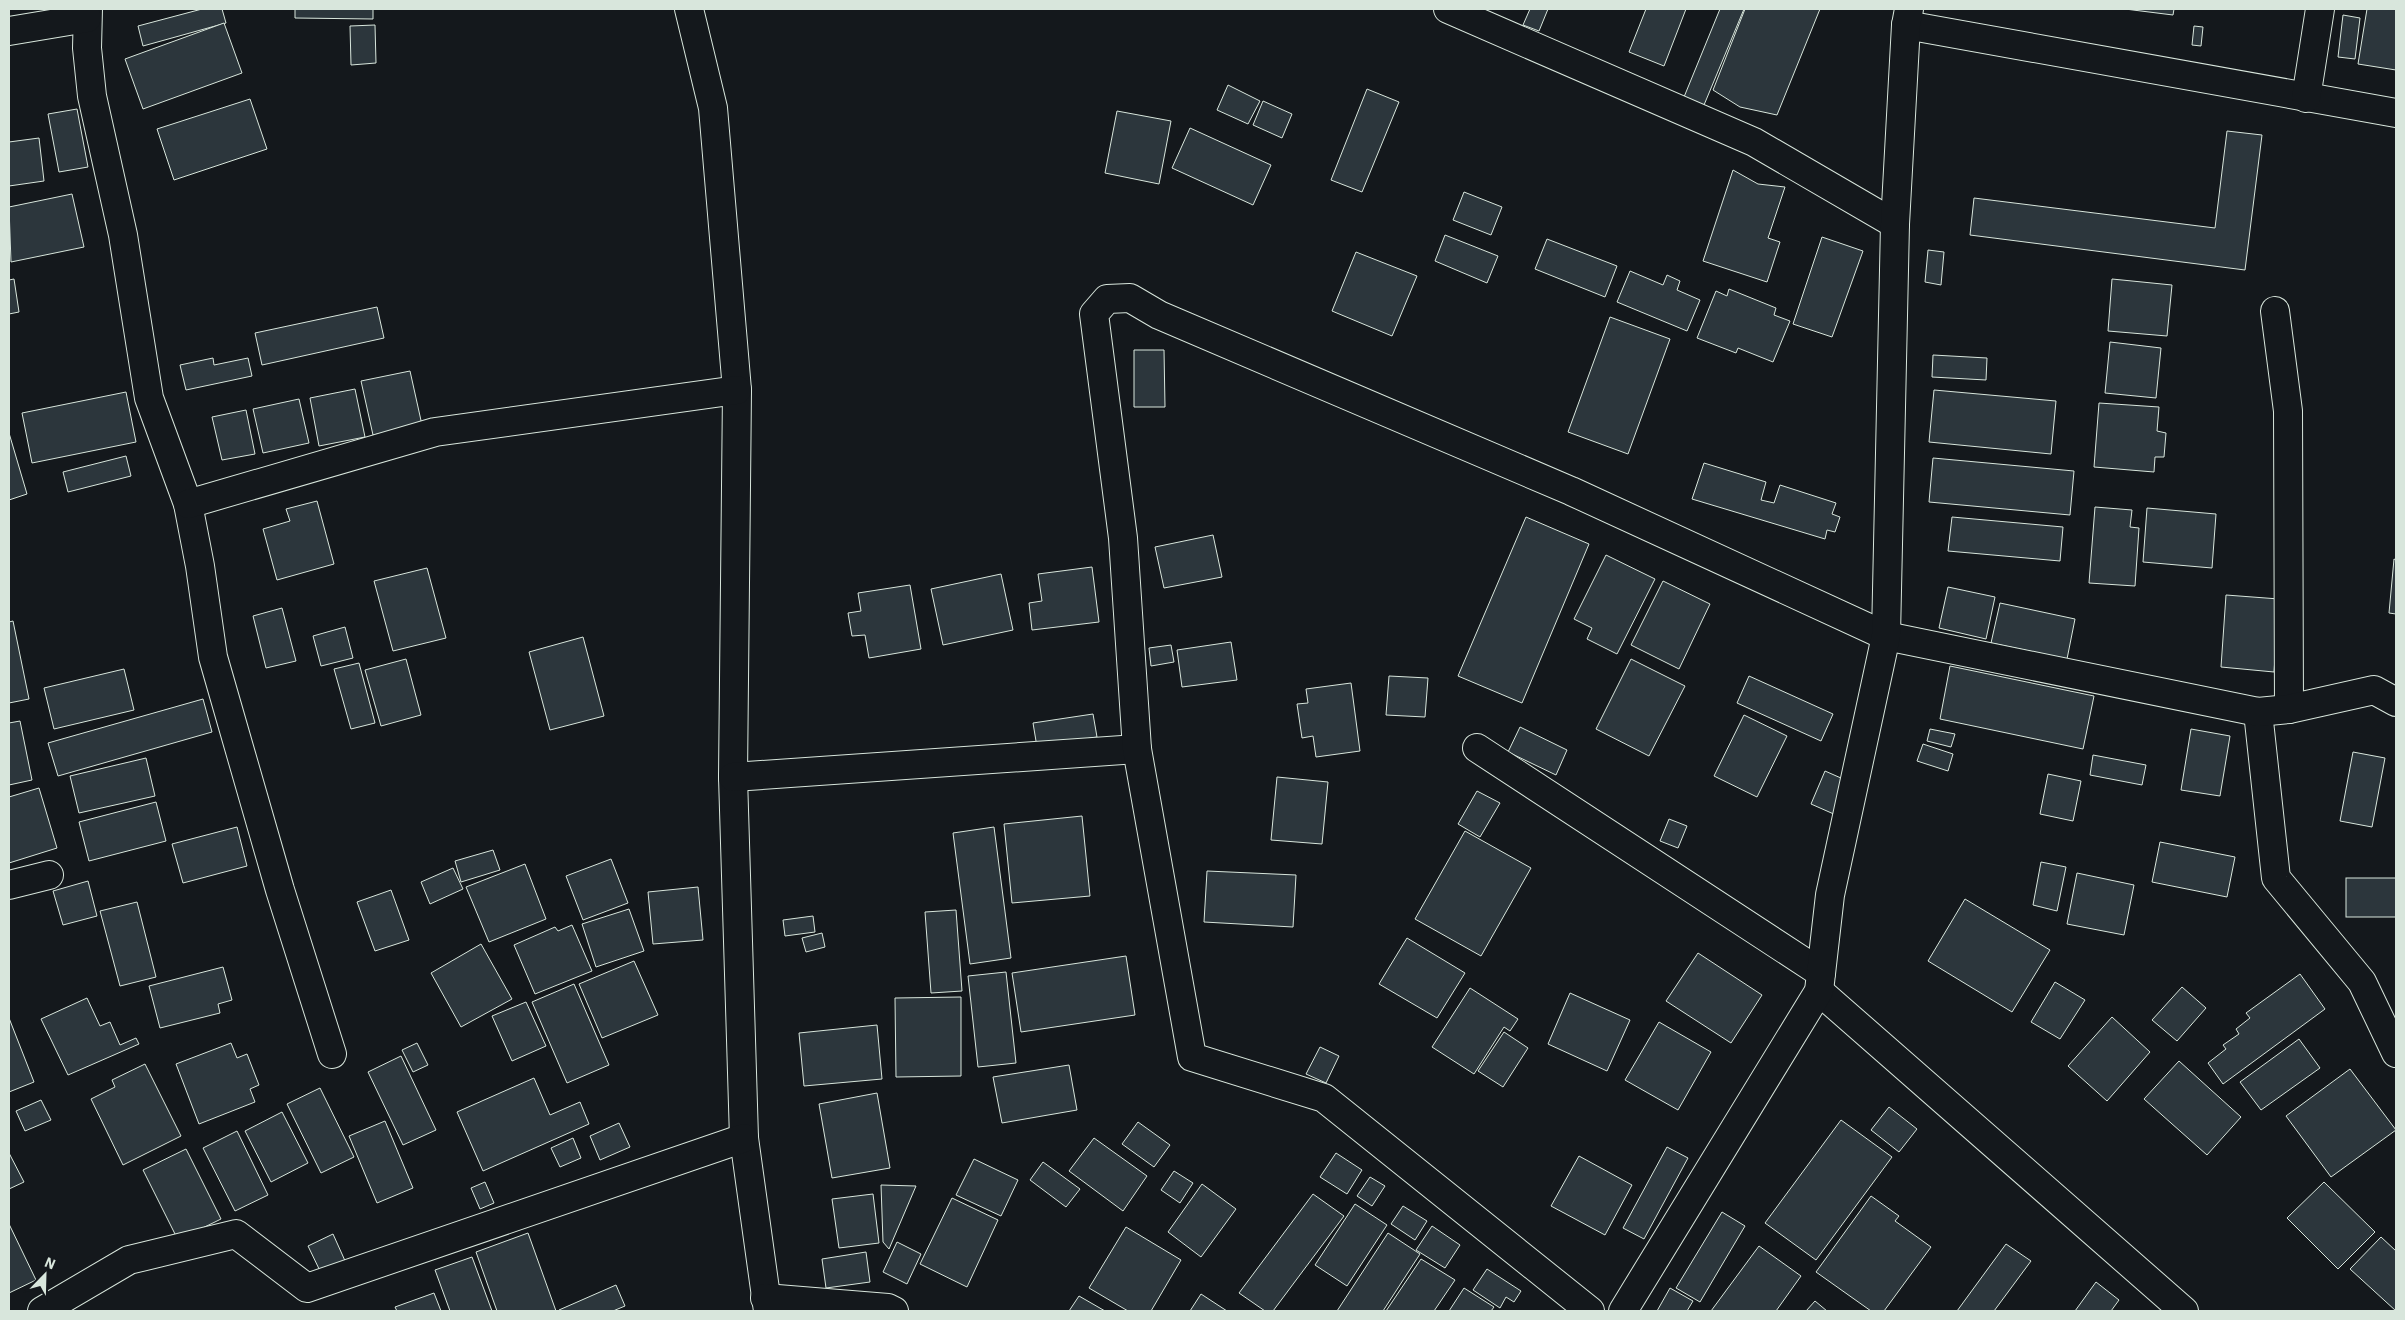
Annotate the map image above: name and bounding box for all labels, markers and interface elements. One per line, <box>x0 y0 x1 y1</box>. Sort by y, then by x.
north arrow <box>20 1250 70 1300</box>
text: N <box>42 1253 58 1273</box>

